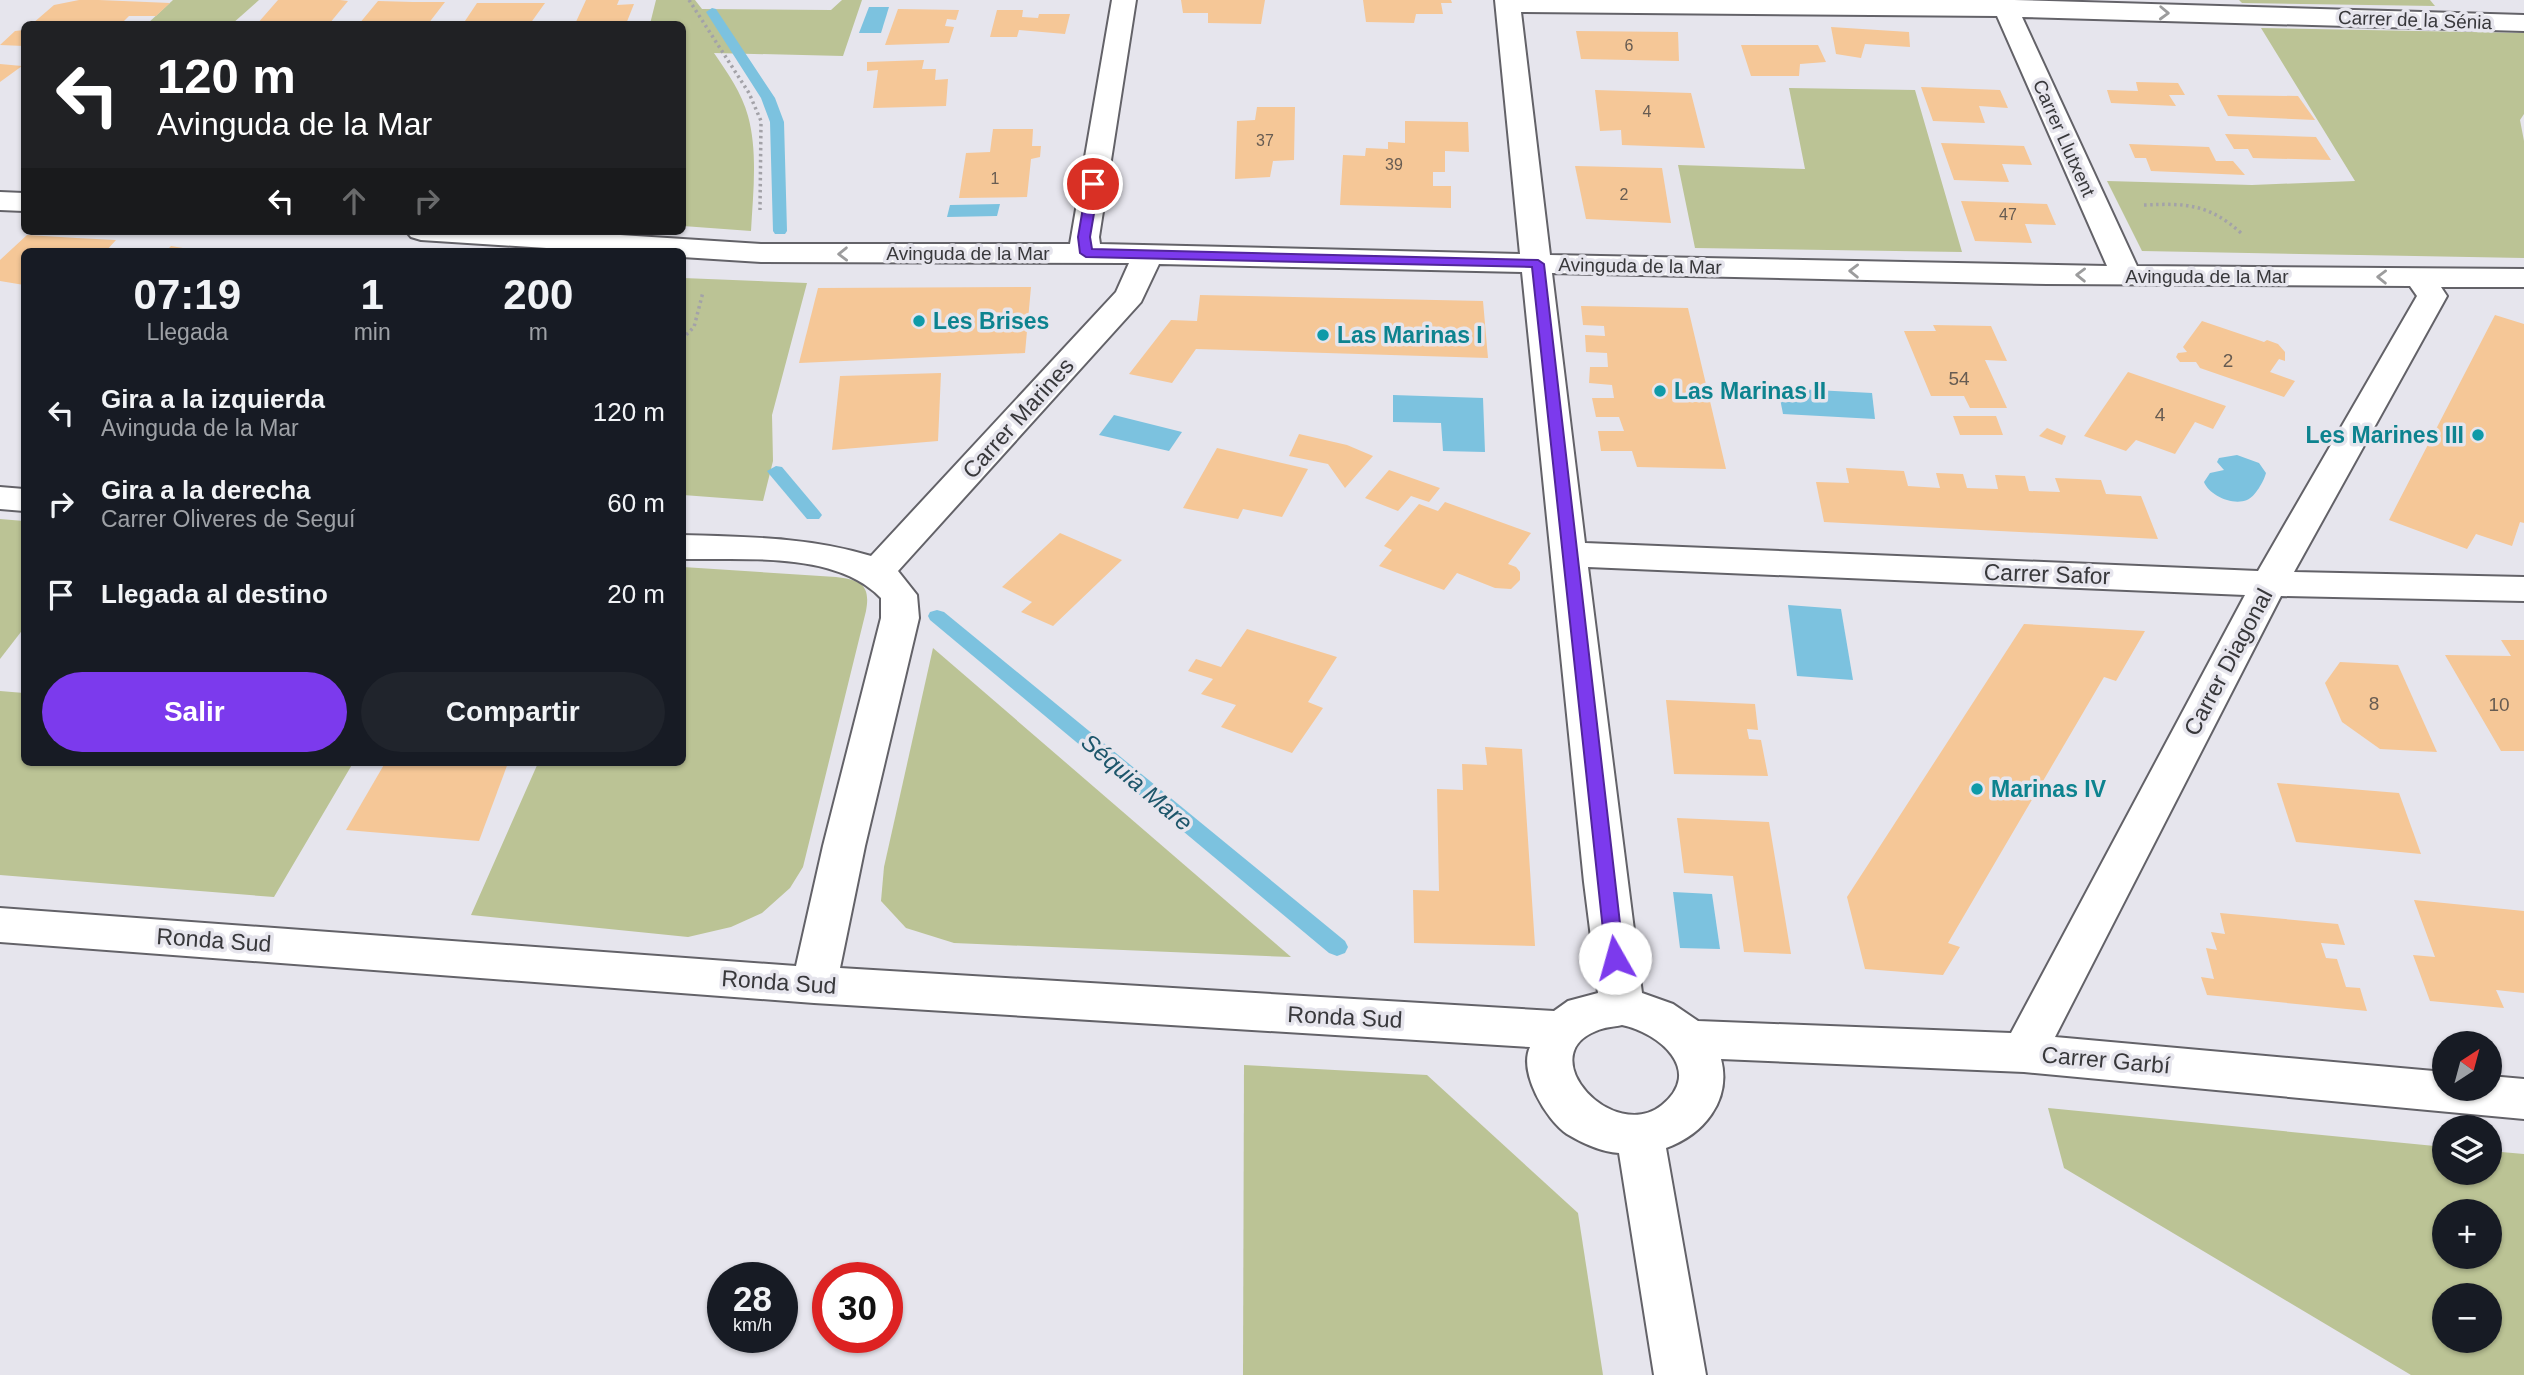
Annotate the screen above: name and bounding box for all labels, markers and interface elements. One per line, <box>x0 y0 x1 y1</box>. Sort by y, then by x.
one-way arrow <box>2159 5 2170 20</box>
street label: Carrer de la Sénia <box>2338 7 2493 33</box>
house number: 6 <box>1625 37 1634 54</box>
icon: left <box>42 49 133 140</box>
text: 120 m <box>157 49 296 103</box>
street label: Carrer Llutxent <box>2029 76 2099 200</box>
house number: 4 <box>1643 103 1652 120</box>
text: Avinguda de la Mar <box>157 106 432 142</box>
house number: 37 <box>1256 132 1274 149</box>
pin <box>1063 154 1123 214</box>
house number: 39 <box>1385 156 1403 173</box>
icon: arrive <box>1074 165 1112 203</box>
house number: 1 <box>991 170 1000 187</box>
icon: left <box>262 182 300 220</box>
icon: ahead <box>335 182 373 220</box>
icon: right <box>408 182 446 220</box>
house number: 2 <box>1620 186 1629 203</box>
house number: 47 <box>1999 206 2017 223</box>
street label: Avinguda de la Mar <box>886 243 1050 264</box>
one-way arrow <box>837 246 847 262</box>
street label: Avinguda de la Mar <box>1558 254 1723 278</box>
one-way arrow <box>1848 263 1859 278</box>
street label: Avinguda de la Mar <box>2125 266 2289 287</box>
one-way arrow <box>2076 267 2086 283</box>
one-way arrow <box>2377 270 2388 285</box>
text: 07:19 <box>134 271 241 318</box>
text: 1 <box>360 271 384 318</box>
text: 200 <box>503 271 573 318</box>
place label: Les Brises <box>933 308 1049 334</box>
marker: Les Brises <box>911 313 927 329</box>
text: Llegada <box>146 319 228 345</box>
text: min <box>354 319 391 345</box>
text: m <box>529 319 548 345</box>
place label: Las Marinas I <box>1337 322 1483 348</box>
marker: Las Marinas I <box>1315 327 1331 343</box>
house number: 2 <box>2223 350 2233 371</box>
street label: Carrer Marines <box>957 352 1079 484</box>
house number: 54 <box>1948 368 1970 389</box>
place label: Las Marinas II <box>1674 378 1826 404</box>
marker: Las Marinas II <box>1652 383 1668 399</box>
text: Gira a la izquierda <box>101 384 325 414</box>
icon: left <box>42 394 80 432</box>
text: 120 m <box>593 397 665 427</box>
house number: 4 <box>2155 404 2166 425</box>
text: Avinguda de la Mar <box>101 415 299 441</box>
place label: Les Marines III <box>2305 422 2464 448</box>
marker: Les Marines III <box>2470 427 2486 443</box>
text: Gira a la derecha <box>101 475 311 505</box>
icon: right <box>42 485 80 523</box>
text: 60 m <box>607 488 665 518</box>
text: Carrer Oliveres de Seguí <box>101 506 355 532</box>
street label: Carrer Safor <box>1983 559 2111 589</box>
icon: arrive <box>42 576 80 614</box>
text: Llegada al destino <box>101 579 328 609</box>
text: 20 m <box>607 579 665 609</box>
street label: Carrer Diagonal <box>2178 584 2278 740</box>
button: Salir <box>42 672 347 752</box>
button: Compartir <box>361 672 665 752</box>
house number: 8 <box>2369 693 2379 714</box>
house number: 10 <box>2488 694 2510 715</box>
water label: Séquia Mare <box>1076 728 1198 836</box>
place label: Marinas IV <box>1991 776 2107 802</box>
marker: Marinas IV <box>1969 781 1985 797</box>
position arrow <box>1578 921 1652 995</box>
street label: Ronda Sud <box>156 923 272 957</box>
street label: Ronda Sud <box>721 965 837 999</box>
street label: Ronda Sud <box>1287 1001 1403 1033</box>
north arrow <box>2432 1031 2502 1101</box>
map controls <box>2432 1031 2502 1353</box>
street label: Carrer Garbí <box>2041 1041 2172 1079</box>
button: layers <box>2432 1115 2502 1185</box>
button: + <box>2432 1199 2502 1269</box>
speed limit sign: 30 <box>812 1262 903 1353</box>
text: 28 <box>733 1279 772 1318</box>
button: − <box>2432 1283 2502 1353</box>
text: km/h <box>733 1315 772 1335</box>

